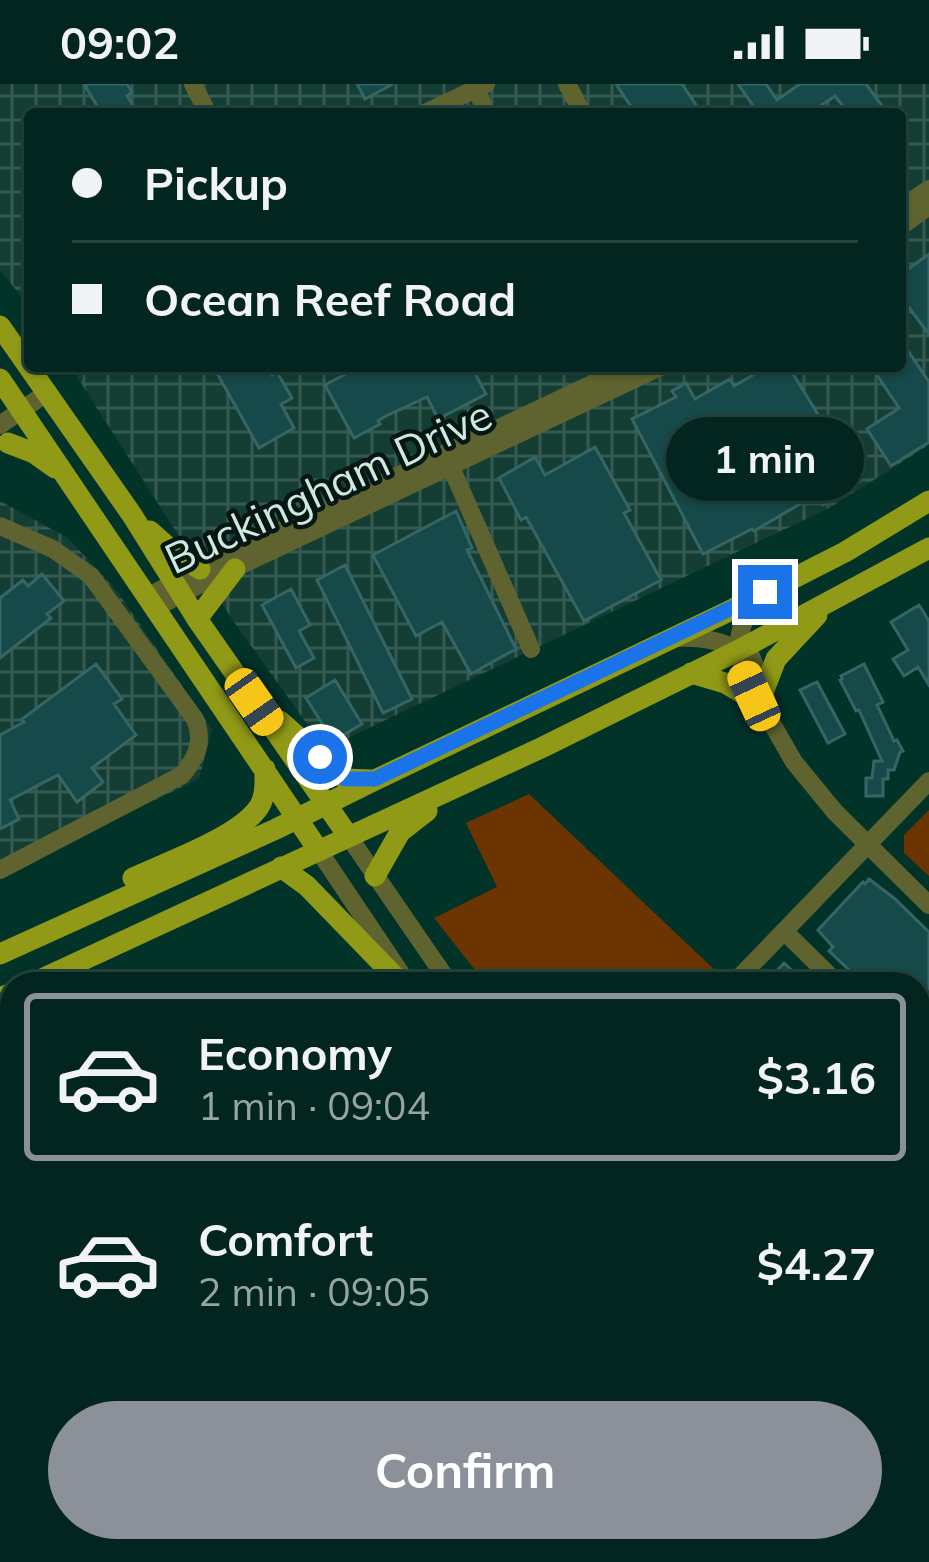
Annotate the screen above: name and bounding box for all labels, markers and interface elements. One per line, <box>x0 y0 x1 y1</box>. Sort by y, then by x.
text: 09:02 <box>60 14 179 70</box>
text: Pickup <box>144 155 288 211</box>
text: Ocean Reef Road <box>144 271 516 327</box>
street label: Buckingham Drive <box>156 387 500 585</box>
callout: 1 min <box>666 418 864 502</box>
text: 1 min <box>714 434 816 483</box>
route end <box>738 565 792 619</box>
car <box>722 656 786 736</box>
car <box>219 662 289 742</box>
route start <box>293 730 347 784</box>
icon: car <box>54 1023 162 1131</box>
text: Economy <box>198 1025 392 1081</box>
text: $3.16 <box>757 1049 876 1105</box>
text: 1 min · 09:04 <box>198 1081 430 1130</box>
icon: car <box>54 1209 162 1317</box>
text: Comfort <box>198 1211 373 1267</box>
text: $4.27 <box>757 1235 876 1291</box>
text: 2 min · 09:05 <box>198 1267 430 1316</box>
button: Confirm <box>48 1401 882 1539</box>

